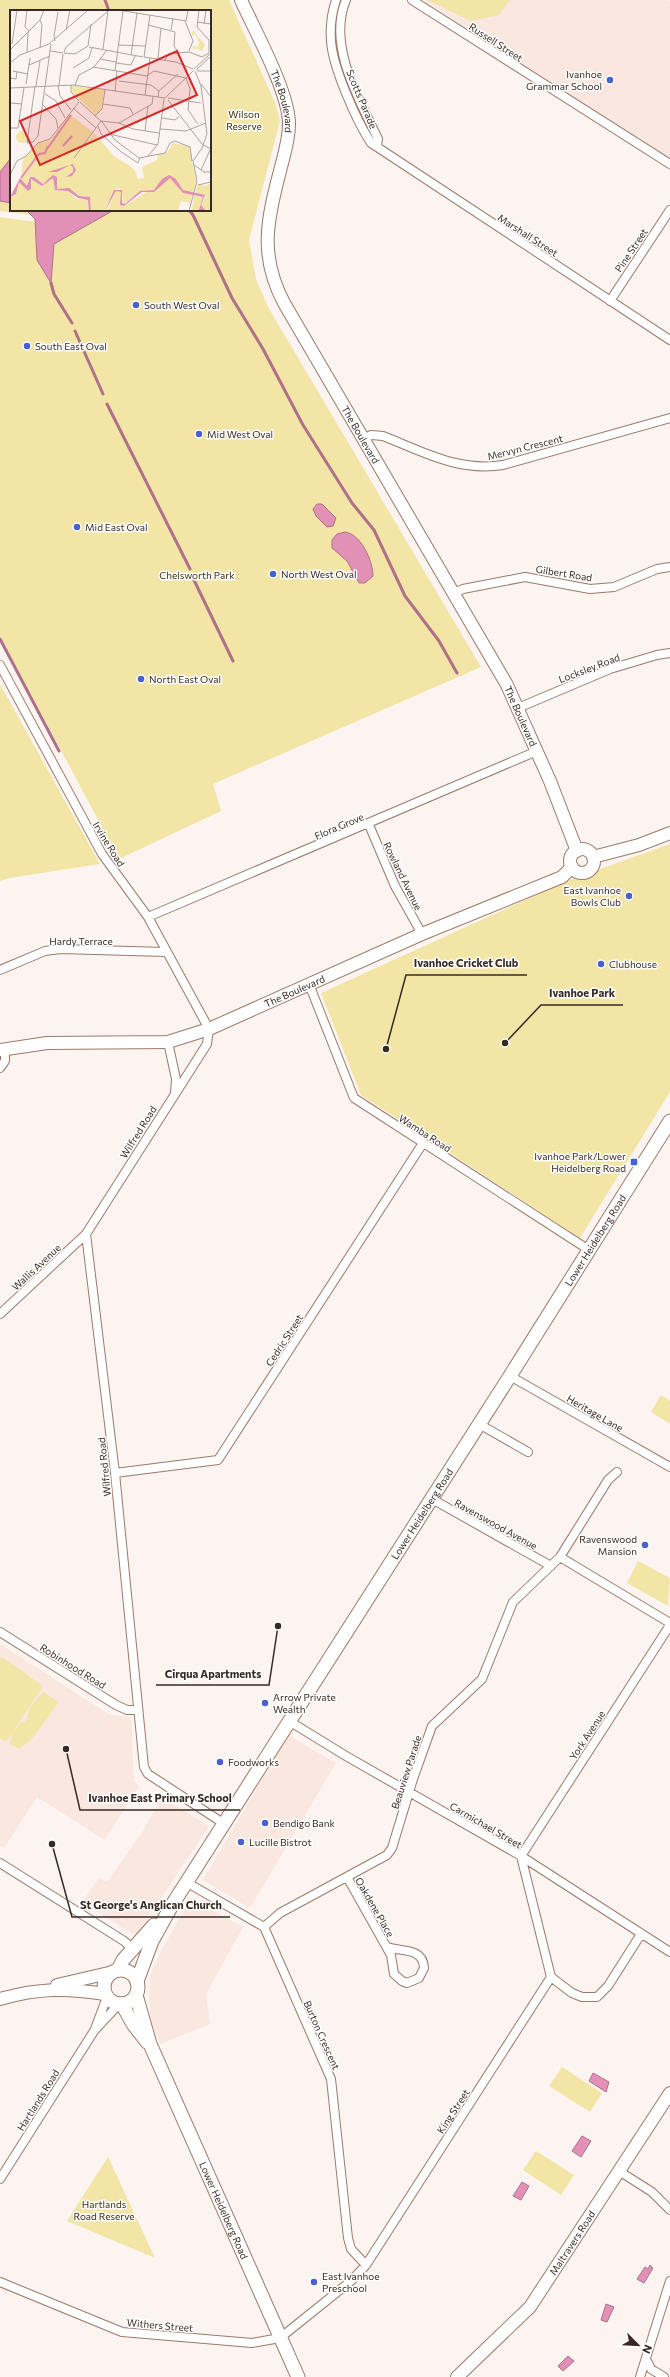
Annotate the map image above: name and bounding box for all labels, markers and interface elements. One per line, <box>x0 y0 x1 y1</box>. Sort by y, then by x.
inset map <box>10 10 211 211</box>
street label: Russell Street <box>467 20 525 64</box>
street label: The Boulevard <box>268 68 295 133</box>
street label: Scotts Parade <box>344 68 380 130</box>
place label: Ivanhoe Grammar School <box>526 68 602 92</box>
marker: Ivanhoe Grammar School <box>605 75 615 85</box>
park label: Wilson Reserve <box>226 108 262 132</box>
street label: Marshall Street <box>496 211 560 259</box>
street label: Pine Street <box>612 226 650 274</box>
place label: South West Oval <box>144 299 219 311</box>
marker: South West Oval <box>131 300 141 310</box>
place label: South East Oval <box>35 340 107 352</box>
marker: South East Oval <box>22 341 32 351</box>
street label: The Boulevard <box>339 403 382 466</box>
place label: Mid West Oval <box>207 428 273 440</box>
marker: Mid West Oval <box>194 429 204 439</box>
street label: Mervyn Crescent <box>486 432 564 462</box>
place label: Mid East Oval <box>85 521 148 533</box>
marker: Mid East Oval <box>72 522 82 532</box>
street label: Gilbert Road <box>535 563 593 583</box>
place label: North West Oval <box>281 568 357 580</box>
park label: Chelsworth Park <box>159 569 235 581</box>
marker: North West Oval <box>268 569 278 579</box>
street label: Locksley Road <box>557 651 622 685</box>
place label: North East Oval <box>149 673 221 685</box>
marker: North East Oval <box>136 674 146 684</box>
street label: The Boulevard <box>502 684 540 748</box>
street label: Flora Grove <box>312 810 366 842</box>
street label: Irvine Road <box>90 819 128 869</box>
street label: Rowland Avenue <box>381 840 425 912</box>
place label: East Ivanhoe Bowls Club <box>564 884 621 908</box>
marker: East Ivanhoe Bowls Club <box>624 891 634 901</box>
street label: Hardy Terrace <box>49 935 113 947</box>
callout: Ivanhoe Cricket Club <box>406 952 527 975</box>
text: Ivanhoe Cricket Club <box>414 956 519 969</box>
place label: Clubhouse <box>609 958 657 970</box>
marker: Clubhouse <box>596 959 606 969</box>
street label: The Boulevard <box>262 972 327 1010</box>
callout: Ivanhoe Park <box>541 982 623 1005</box>
text: Ivanhoe Park <box>549 986 616 999</box>
street label: Wilfred Road <box>117 1103 159 1160</box>
street label: Wamba Road <box>397 1112 454 1155</box>
place label: Ivanhoe Park/Lower Heidelberg Road <box>534 1150 626 1174</box>
marker: Ivanhoe Park/Lower Heidelberg Road <box>629 1157 639 1167</box>
street label: Lower Heidelberg Road <box>562 1192 628 1288</box>
street label: Wallis Avenue <box>9 1241 63 1293</box>
street label: Cedric Street <box>263 1312 305 1368</box>
street label: Heritage Lane <box>565 1392 625 1434</box>
street label: Wilfred Road <box>95 1437 113 1497</box>
street label: Lower Heidelberg Road <box>388 1466 455 1562</box>
street label: Ravenswood Avenue <box>452 1496 540 1552</box>
place label: Ravenswood Mansion <box>579 1533 637 1557</box>
marker: Ravenswood Mansion <box>640 1540 650 1550</box>
street label: Robinhood Road <box>38 1641 108 1691</box>
callout: Cirqua Apartments <box>156 1662 269 1685</box>
text: Cirqua Apartments <box>165 1667 261 1680</box>
place label: Arrow Private Wealth <box>273 1691 336 1715</box>
marker: Arrow Private Wealth <box>260 1698 270 1708</box>
street label: York Avenue <box>567 1708 607 1762</box>
street label: Beauview Parade <box>388 1734 424 1810</box>
place label: Foodworks <box>228 1756 279 1768</box>
marker: Foodworks <box>215 1757 225 1767</box>
callout: Ivanhoe East Primary School <box>80 1787 240 1810</box>
text: Ivanhoe East Primary School <box>88 1791 232 1804</box>
street label: Carmichael Street <box>448 1799 524 1851</box>
place label: Bendigo Bank <box>273 1817 335 1829</box>
marker: Bendigo Bank <box>260 1818 270 1828</box>
place label: Lucille Bistrot <box>249 1836 312 1848</box>
marker: Lucille Bistrot <box>236 1837 246 1847</box>
street label: Oakdene Place <box>353 1875 397 1939</box>
callout: St George's Anglican Church <box>72 1894 230 1917</box>
text: St George's Anglican Church <box>80 1898 222 1911</box>
street label: Burton Crescent <box>301 1999 343 2071</box>
street label: Hartlands Road <box>14 2067 62 2133</box>
street label: King Street <box>434 2087 472 2135</box>
street label: Lower Heidelberg Road <box>197 2160 251 2261</box>
park label: Hartlands Road Reserve <box>74 2198 134 2222</box>
street label: Maltravers Road <box>547 2208 598 2277</box>
place label: East Ivanhoe Preschool <box>322 2270 379 2294</box>
marker: East Ivanhoe Preschool <box>309 2277 319 2287</box>
street label: Withers Street <box>126 2316 194 2334</box>
north arrow <box>618 2325 658 2365</box>
text: N <box>640 2343 655 2356</box>

